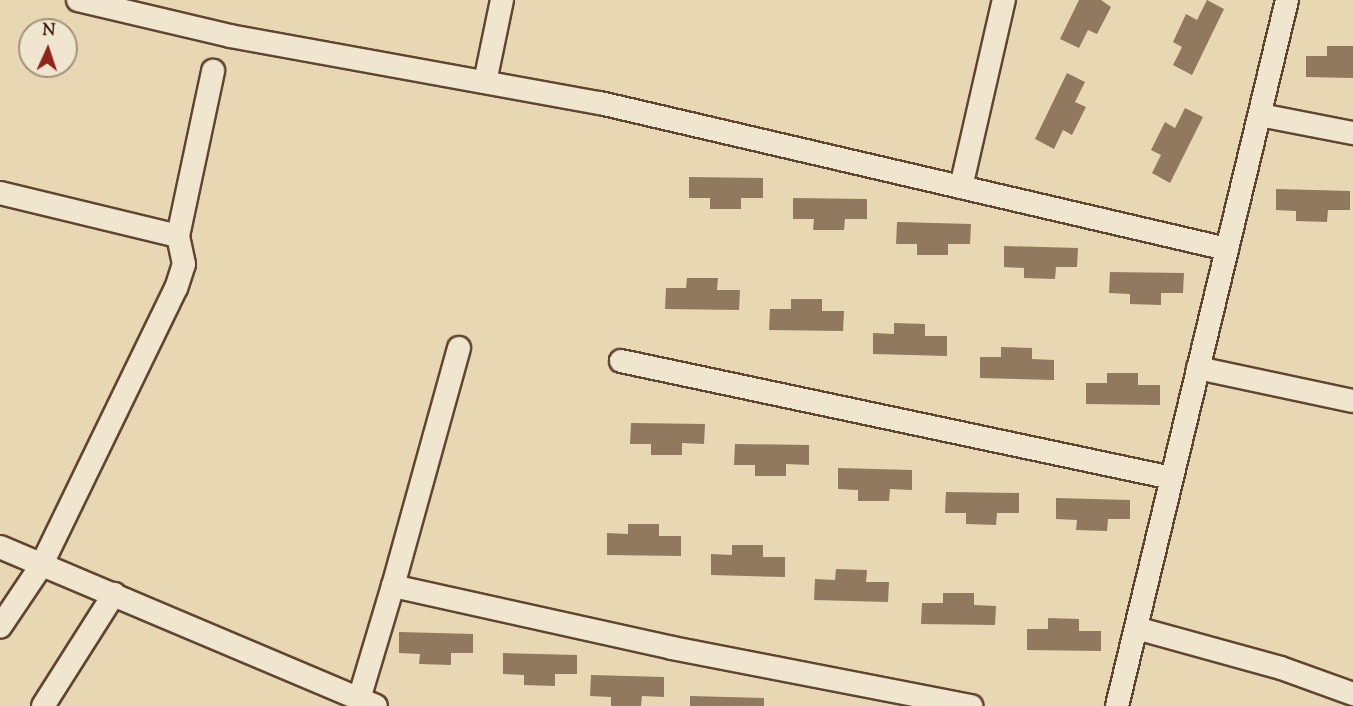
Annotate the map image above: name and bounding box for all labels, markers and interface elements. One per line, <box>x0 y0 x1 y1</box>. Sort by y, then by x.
north arrow <box>18 18 78 78</box>
text: N <box>42 20 56 43</box>

